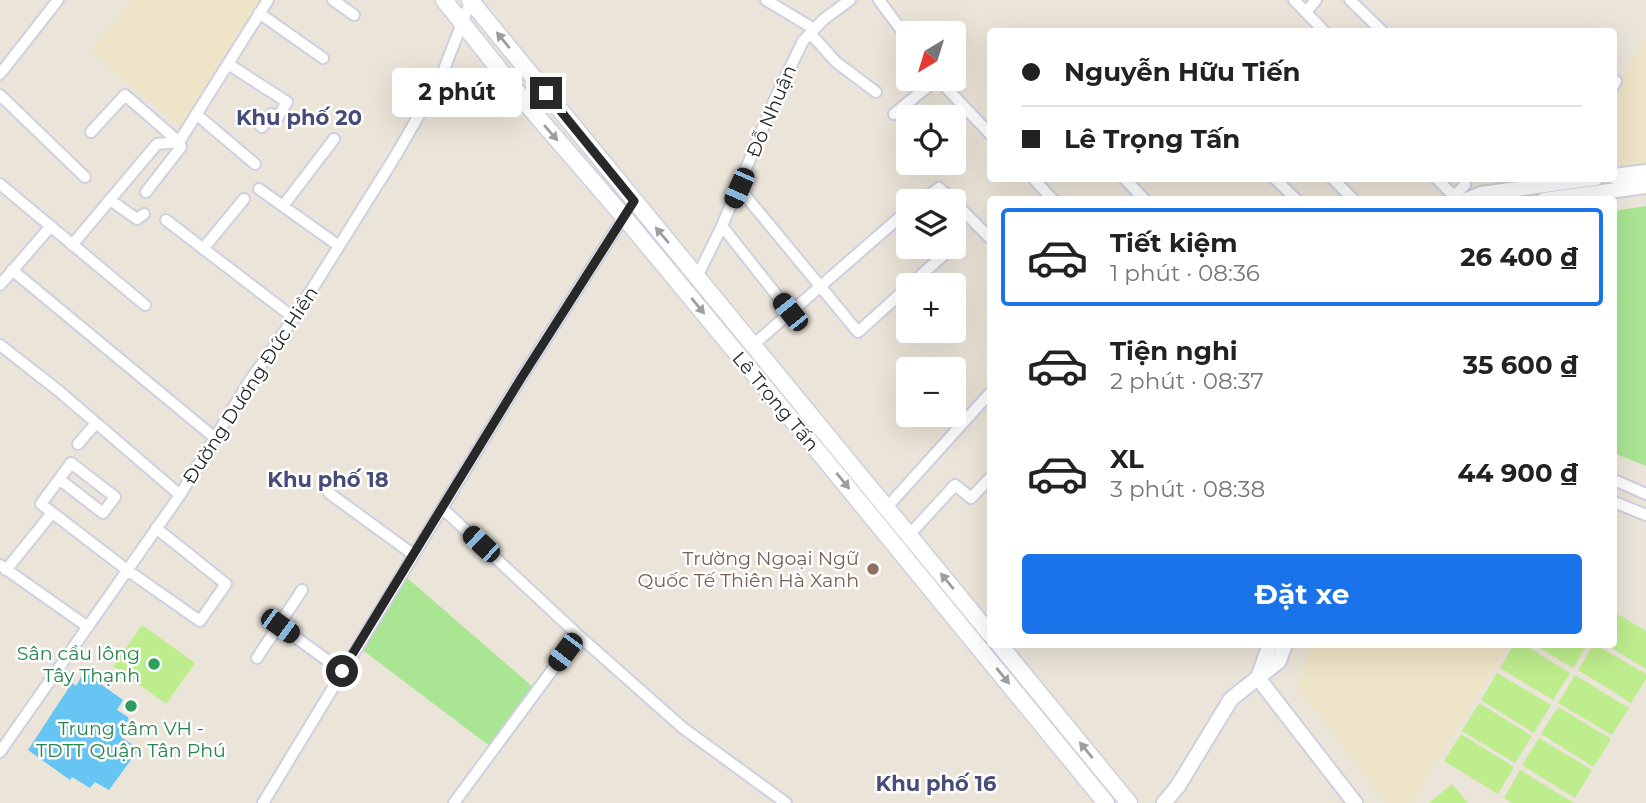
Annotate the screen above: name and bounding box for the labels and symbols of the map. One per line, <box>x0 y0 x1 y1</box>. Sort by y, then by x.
north arrow <box>896 21 966 91</box>
one-way arrow <box>496 31 511 48</box>
street label: Đỗ Nhuận <box>742 62 801 161</box>
callout: 2 phút <box>392 68 522 118</box>
route end <box>530 77 562 109</box>
district label: Khu phố 20 <box>236 105 362 130</box>
one-way arrow <box>543 124 558 141</box>
car <box>721 165 758 211</box>
one-way arrow <box>655 227 670 244</box>
street label: Đường Dương Đức Hiền <box>178 282 323 488</box>
car <box>769 289 812 335</box>
one-way arrow <box>690 297 705 315</box>
street label: Lê Trọng Tấn <box>727 347 824 456</box>
district label: Khu phố 18 <box>267 467 389 492</box>
one-way arrow <box>835 473 850 490</box>
car <box>459 522 504 566</box>
place label: Trường Ngoại Ngữ Quốc Tế Thiên Hà Xanh <box>638 547 859 592</box>
marker: Trường Ngoại Ngữ Quốc Tế Thiên Hà Xanh <box>865 561 881 577</box>
one-way arrow <box>940 572 955 590</box>
car <box>257 605 304 647</box>
car <box>544 629 587 675</box>
place label: Sân cầu lông Tây Thạnh <box>17 642 140 687</box>
route start <box>326 655 358 687</box>
marker: Sân cầu lông Tây Thạnh <box>146 656 162 672</box>
one-way arrow <box>995 667 1010 684</box>
marker: Trung tâm VH - TDTT Quận Tân Phú <box>123 698 139 714</box>
place label: Trung tâm VH - TDTT Quận Tân Phú <box>36 717 226 762</box>
one-way arrow <box>1079 742 1094 759</box>
district label: Khu phố 16 <box>876 771 996 796</box>

